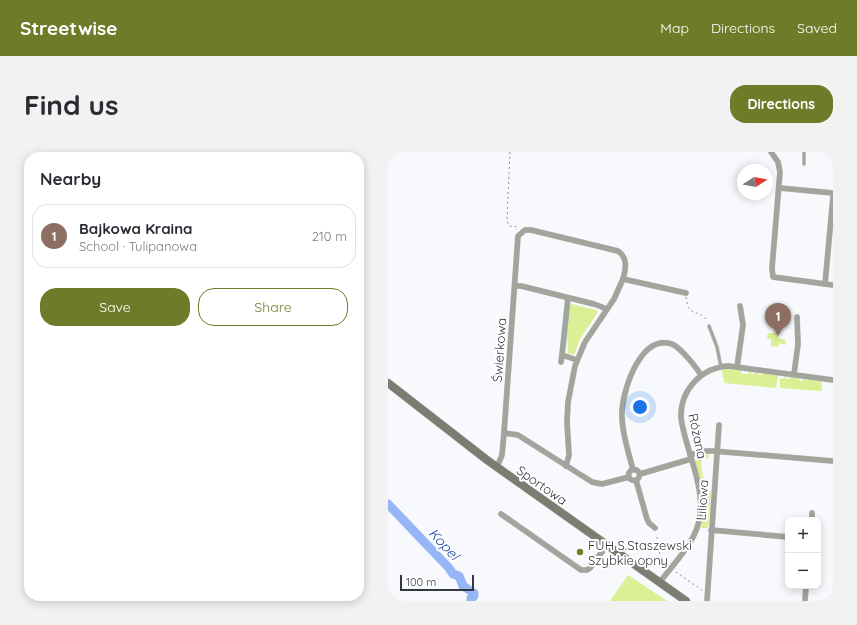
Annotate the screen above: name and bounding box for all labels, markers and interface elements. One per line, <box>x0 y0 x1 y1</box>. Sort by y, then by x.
text: Streetwise <box>20 16 117 40</box>
text: Map <box>660 19 689 37</box>
text: Directions <box>711 19 775 37</box>
text: Saved <box>797 19 837 37</box>
button: Directions <box>730 85 833 123</box>
text: Find us <box>24 87 118 122</box>
north arrow <box>737 164 773 200</box>
text: Nearby <box>40 168 101 189</box>
text: Bajkowa Kraina <box>79 219 193 238</box>
text: 1 <box>51 228 57 244</box>
text: 210 m <box>312 228 347 244</box>
text: School · Tulipanowa <box>79 238 197 254</box>
button: Save <box>40 288 190 326</box>
button: Share <box>198 288 348 326</box>
pin: 1 <box>765 303 791 336</box>
street label: Świerkowa <box>489 317 509 383</box>
your location <box>630 397 650 417</box>
street label: Różana <box>685 412 711 460</box>
street label: Sportowa <box>514 462 570 508</box>
street label: Liliowa <box>693 479 711 521</box>
map controls <box>785 517 821 589</box>
button: + <box>785 517 821 553</box>
water label: Kopel <box>425 524 464 565</box>
place label: FUH S.Staszewski Szybkie opny <box>588 537 692 568</box>
marker: FUH S.Staszewski Szybkie opny <box>575 547 585 557</box>
button: − <box>785 553 821 589</box>
scale bar <box>400 573 474 592</box>
text: 100 m <box>406 575 436 589</box>

